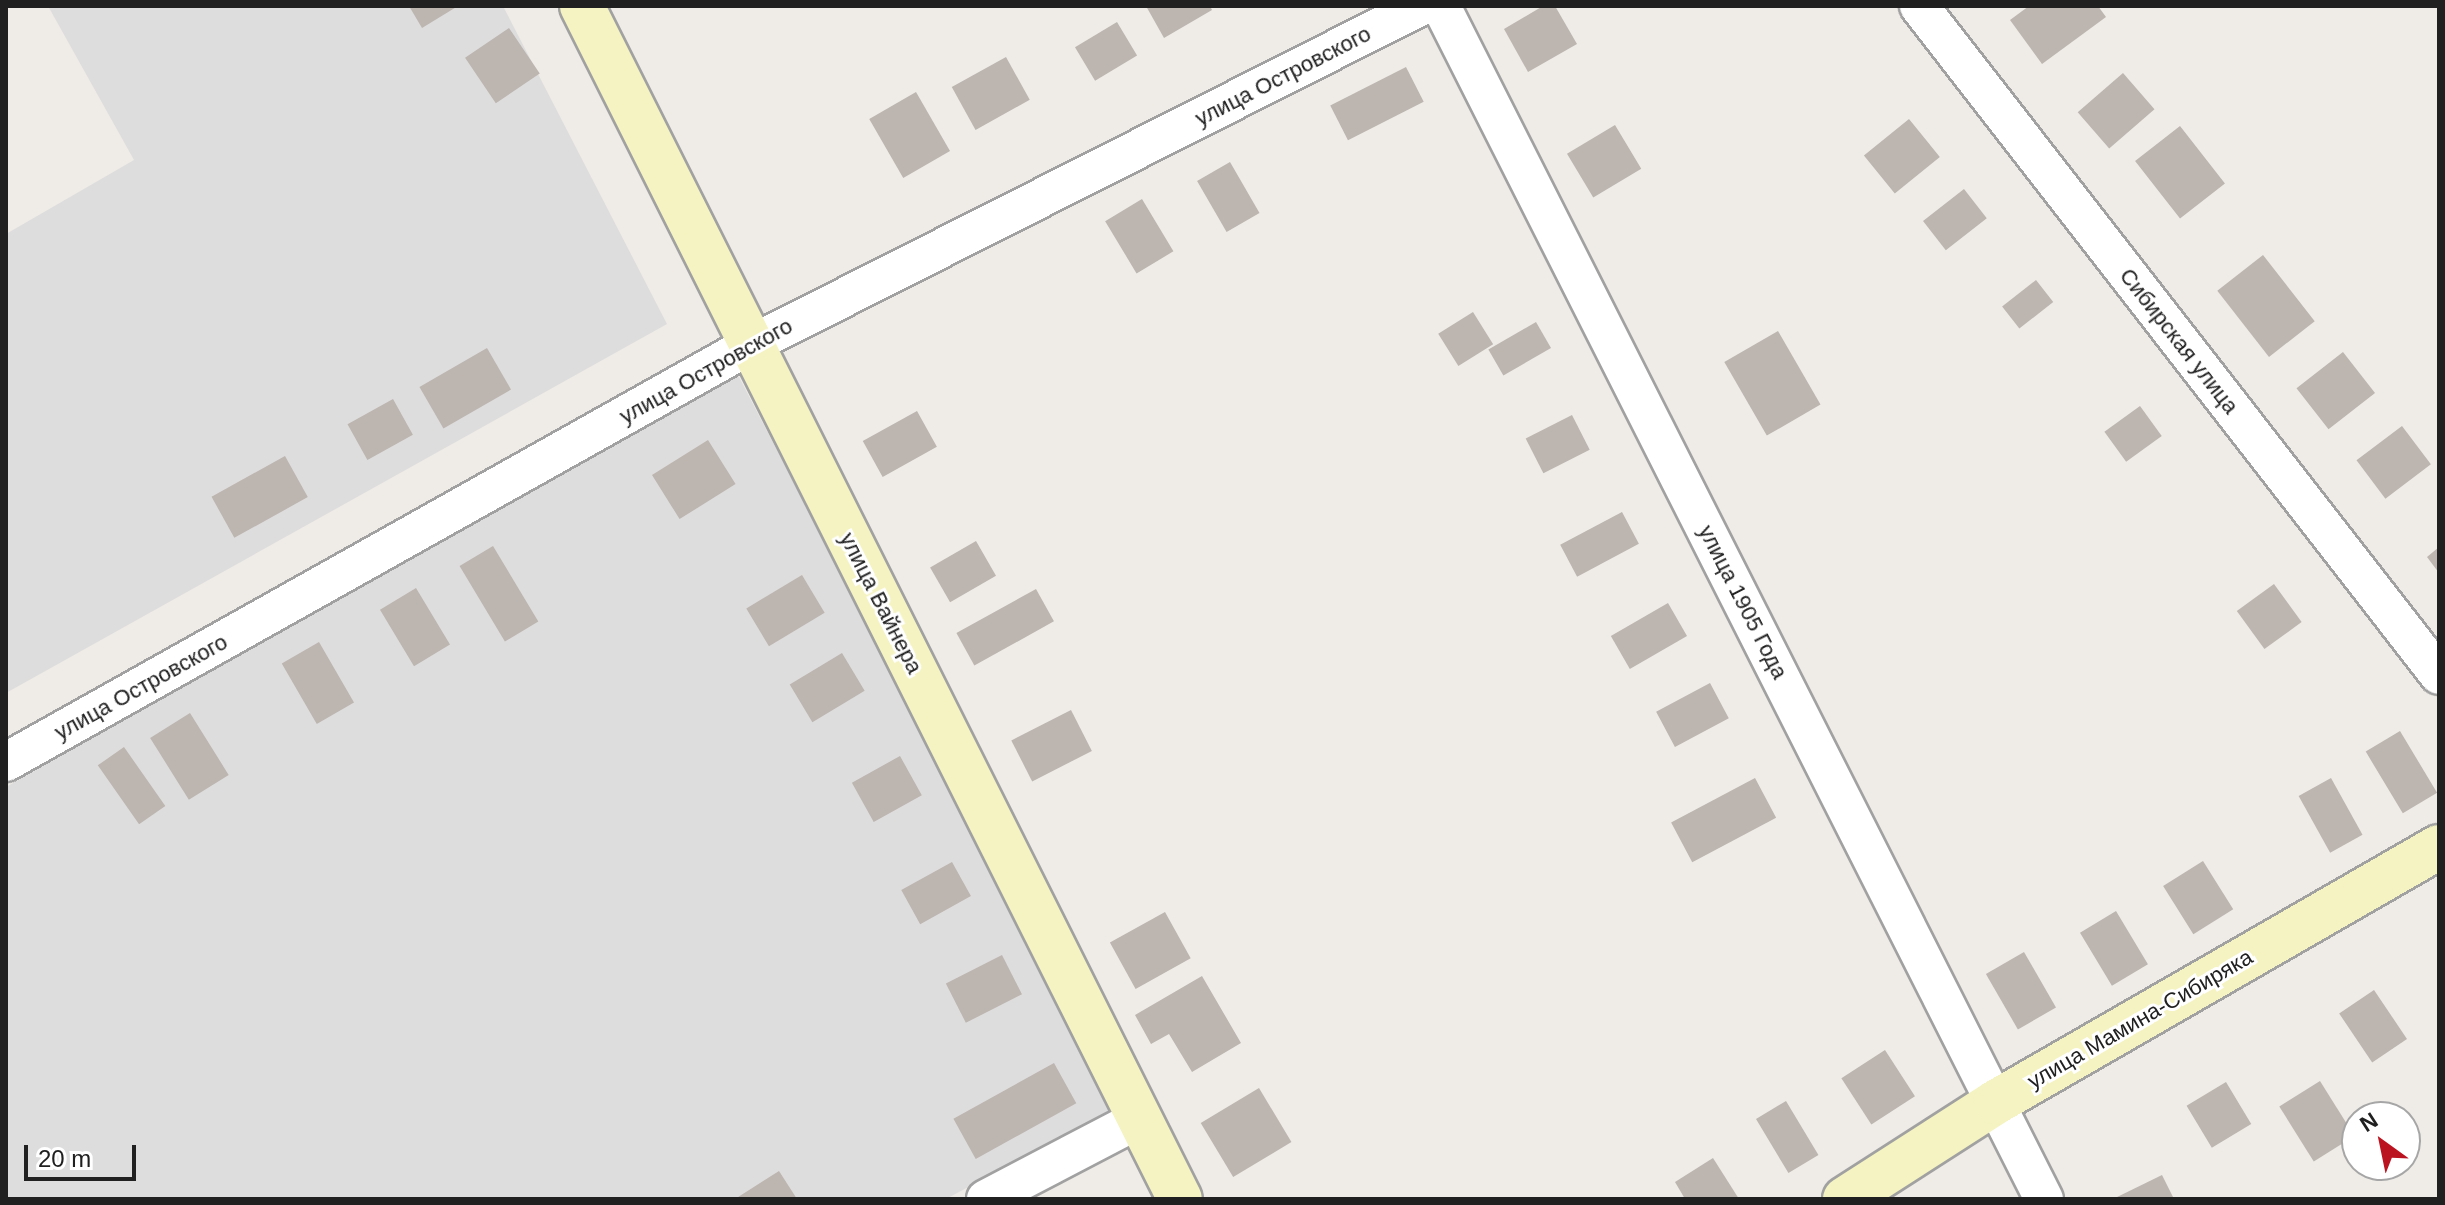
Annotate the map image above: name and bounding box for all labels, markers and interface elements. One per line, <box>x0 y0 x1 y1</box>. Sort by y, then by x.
street label: улица Островского <box>1191 20 1375 132</box>
street label: Сибирская улица <box>2114 263 2244 419</box>
street label: улица Островского <box>615 313 797 429</box>
street label: улица 1905 Года <box>1693 521 1793 683</box>
street label: улица Вайнера <box>834 528 928 678</box>
street label: улица Островского <box>50 629 232 745</box>
street label: улица Мамина-Сибиряка <box>2023 944 2257 1094</box>
north arrow <box>2341 1101 2421 1181</box>
text: N <box>2355 1107 2382 1137</box>
scale bar <box>28 1129 140 1179</box>
text: 20 m <box>38 1145 91 1172</box>

